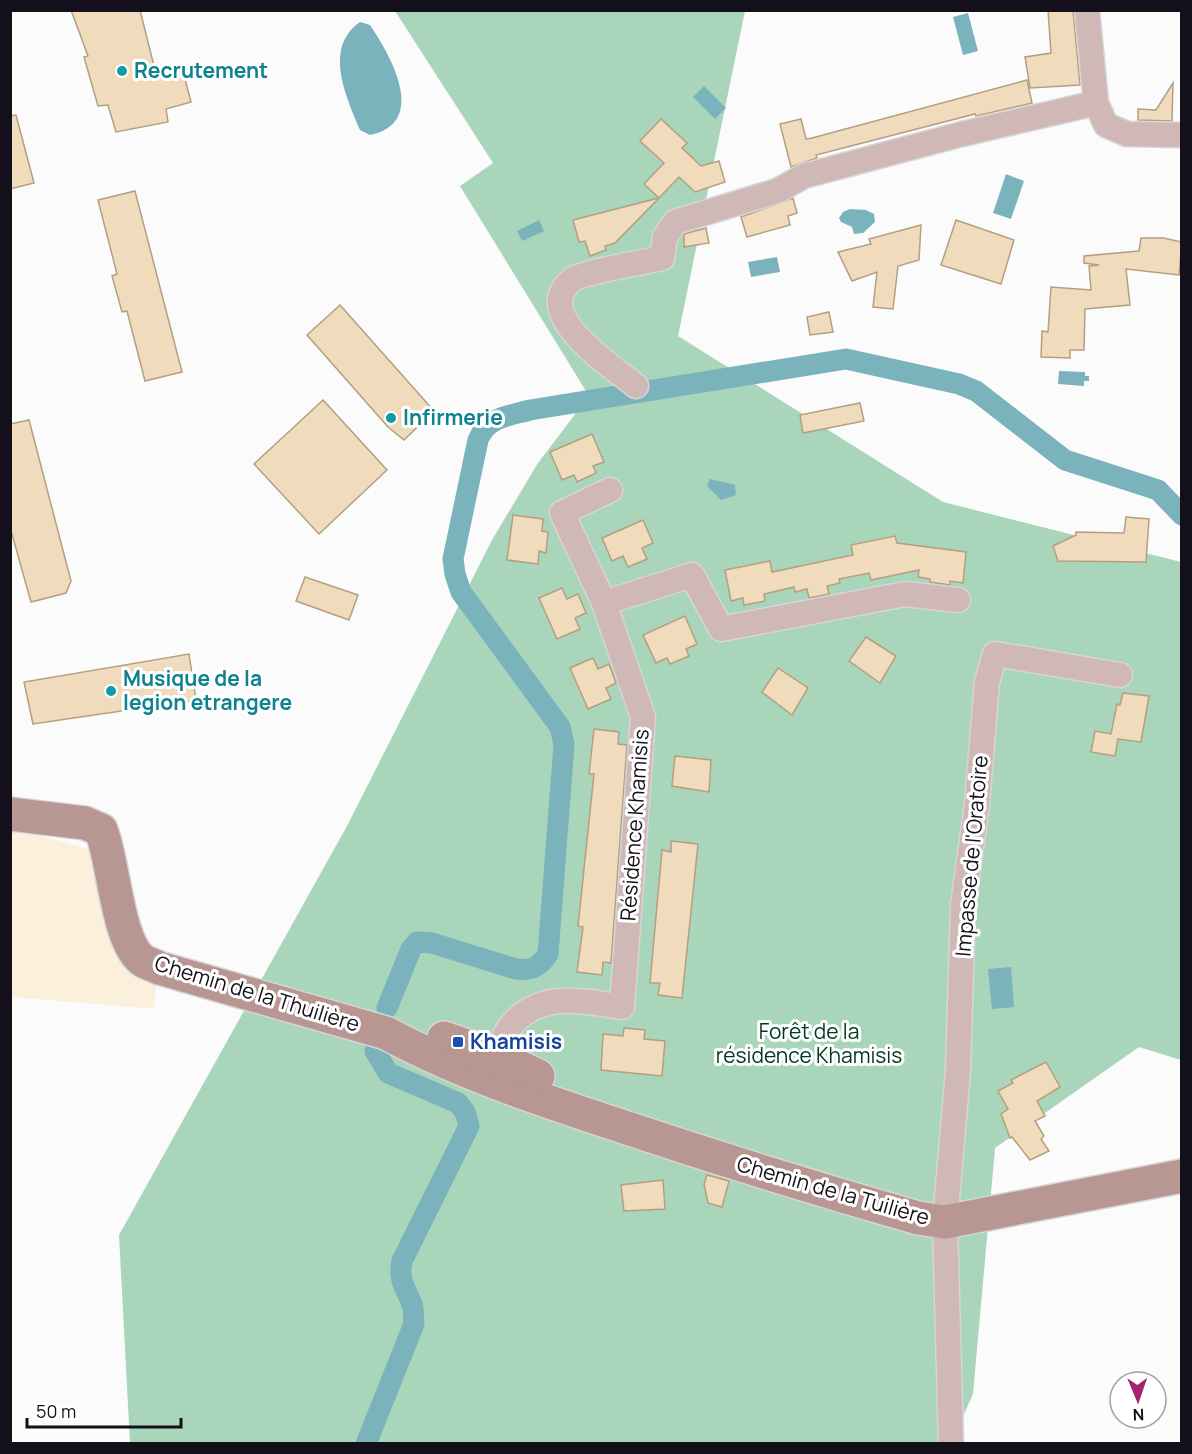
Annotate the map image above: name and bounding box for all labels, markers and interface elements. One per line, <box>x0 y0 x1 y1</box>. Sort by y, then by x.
place label: Recrutement <box>134 56 268 84</box>
marker: Recrutement <box>115 64 129 78</box>
place label: Infirmerie <box>403 403 503 431</box>
marker: Infirmerie <box>384 411 398 425</box>
place label: Musique de la legion etrangere <box>123 664 292 716</box>
marker: Musique de la legion etrangere <box>104 684 118 698</box>
street label: Résidence Khamisis <box>613 728 655 922</box>
street label: Impasse de l'Oratoire <box>948 754 994 958</box>
street label: Chemin de la Thuilière <box>152 949 363 1038</box>
park label: Forêt de la résidence Khamisis <box>716 1017 902 1069</box>
place label: Khamisis <box>470 1027 562 1055</box>
marker: Khamisis <box>451 1035 465 1049</box>
street label: Chemin de la Tuilière <box>734 1149 933 1231</box>
north arrow <box>1108 1370 1168 1430</box>
scale bar <box>27 1391 182 1429</box>
text: 50 m <box>36 1399 76 1423</box>
text: N <box>1132 1404 1145 1426</box>

